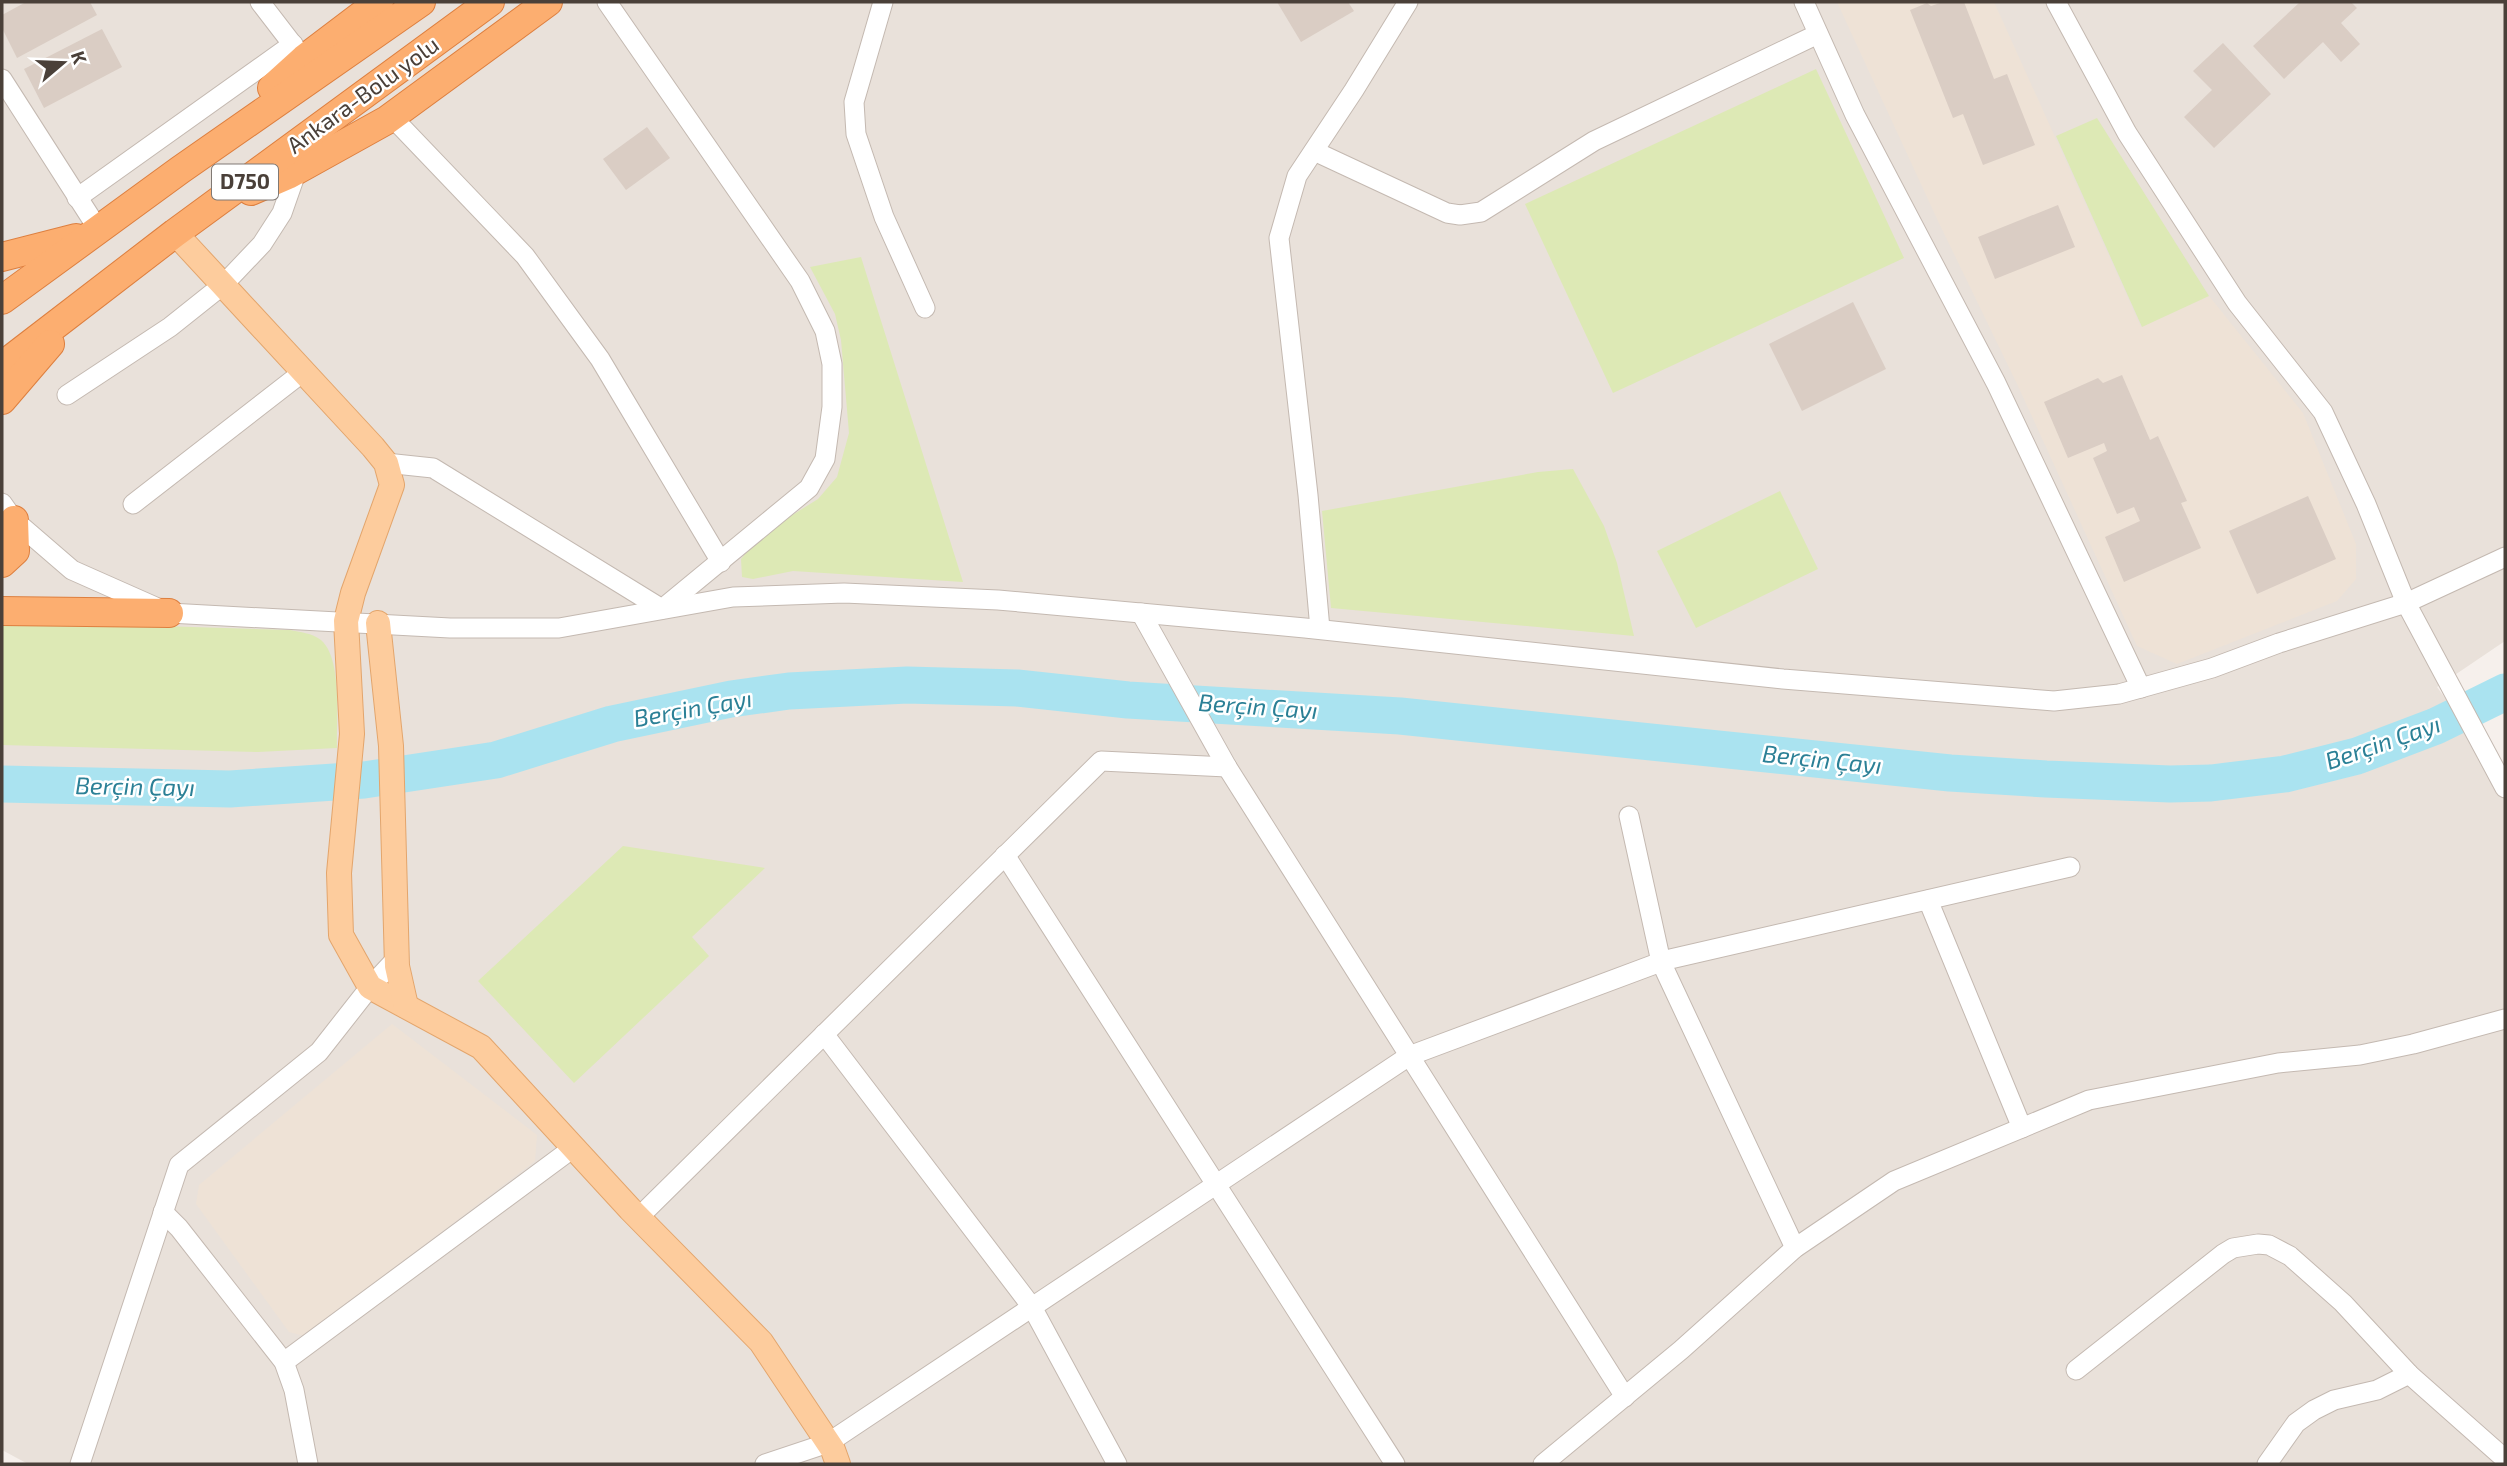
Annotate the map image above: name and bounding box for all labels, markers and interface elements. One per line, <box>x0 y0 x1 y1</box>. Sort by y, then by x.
north arrow <box>28 28 98 98</box>
street label: Ankara-Bolu yolu <box>281 30 444 159</box>
text: K <box>67 48 92 67</box>
road number: D750 <box>212 164 278 200</box>
water label: Berçin Çayı <box>631 683 754 733</box>
water label: Berçin Çayı <box>1197 687 1319 725</box>
water label: Berçin Çayı <box>2321 708 2444 776</box>
water label: Berçin Çayı <box>1761 738 1883 780</box>
water label: Berçin Çayı <box>75 770 195 802</box>

